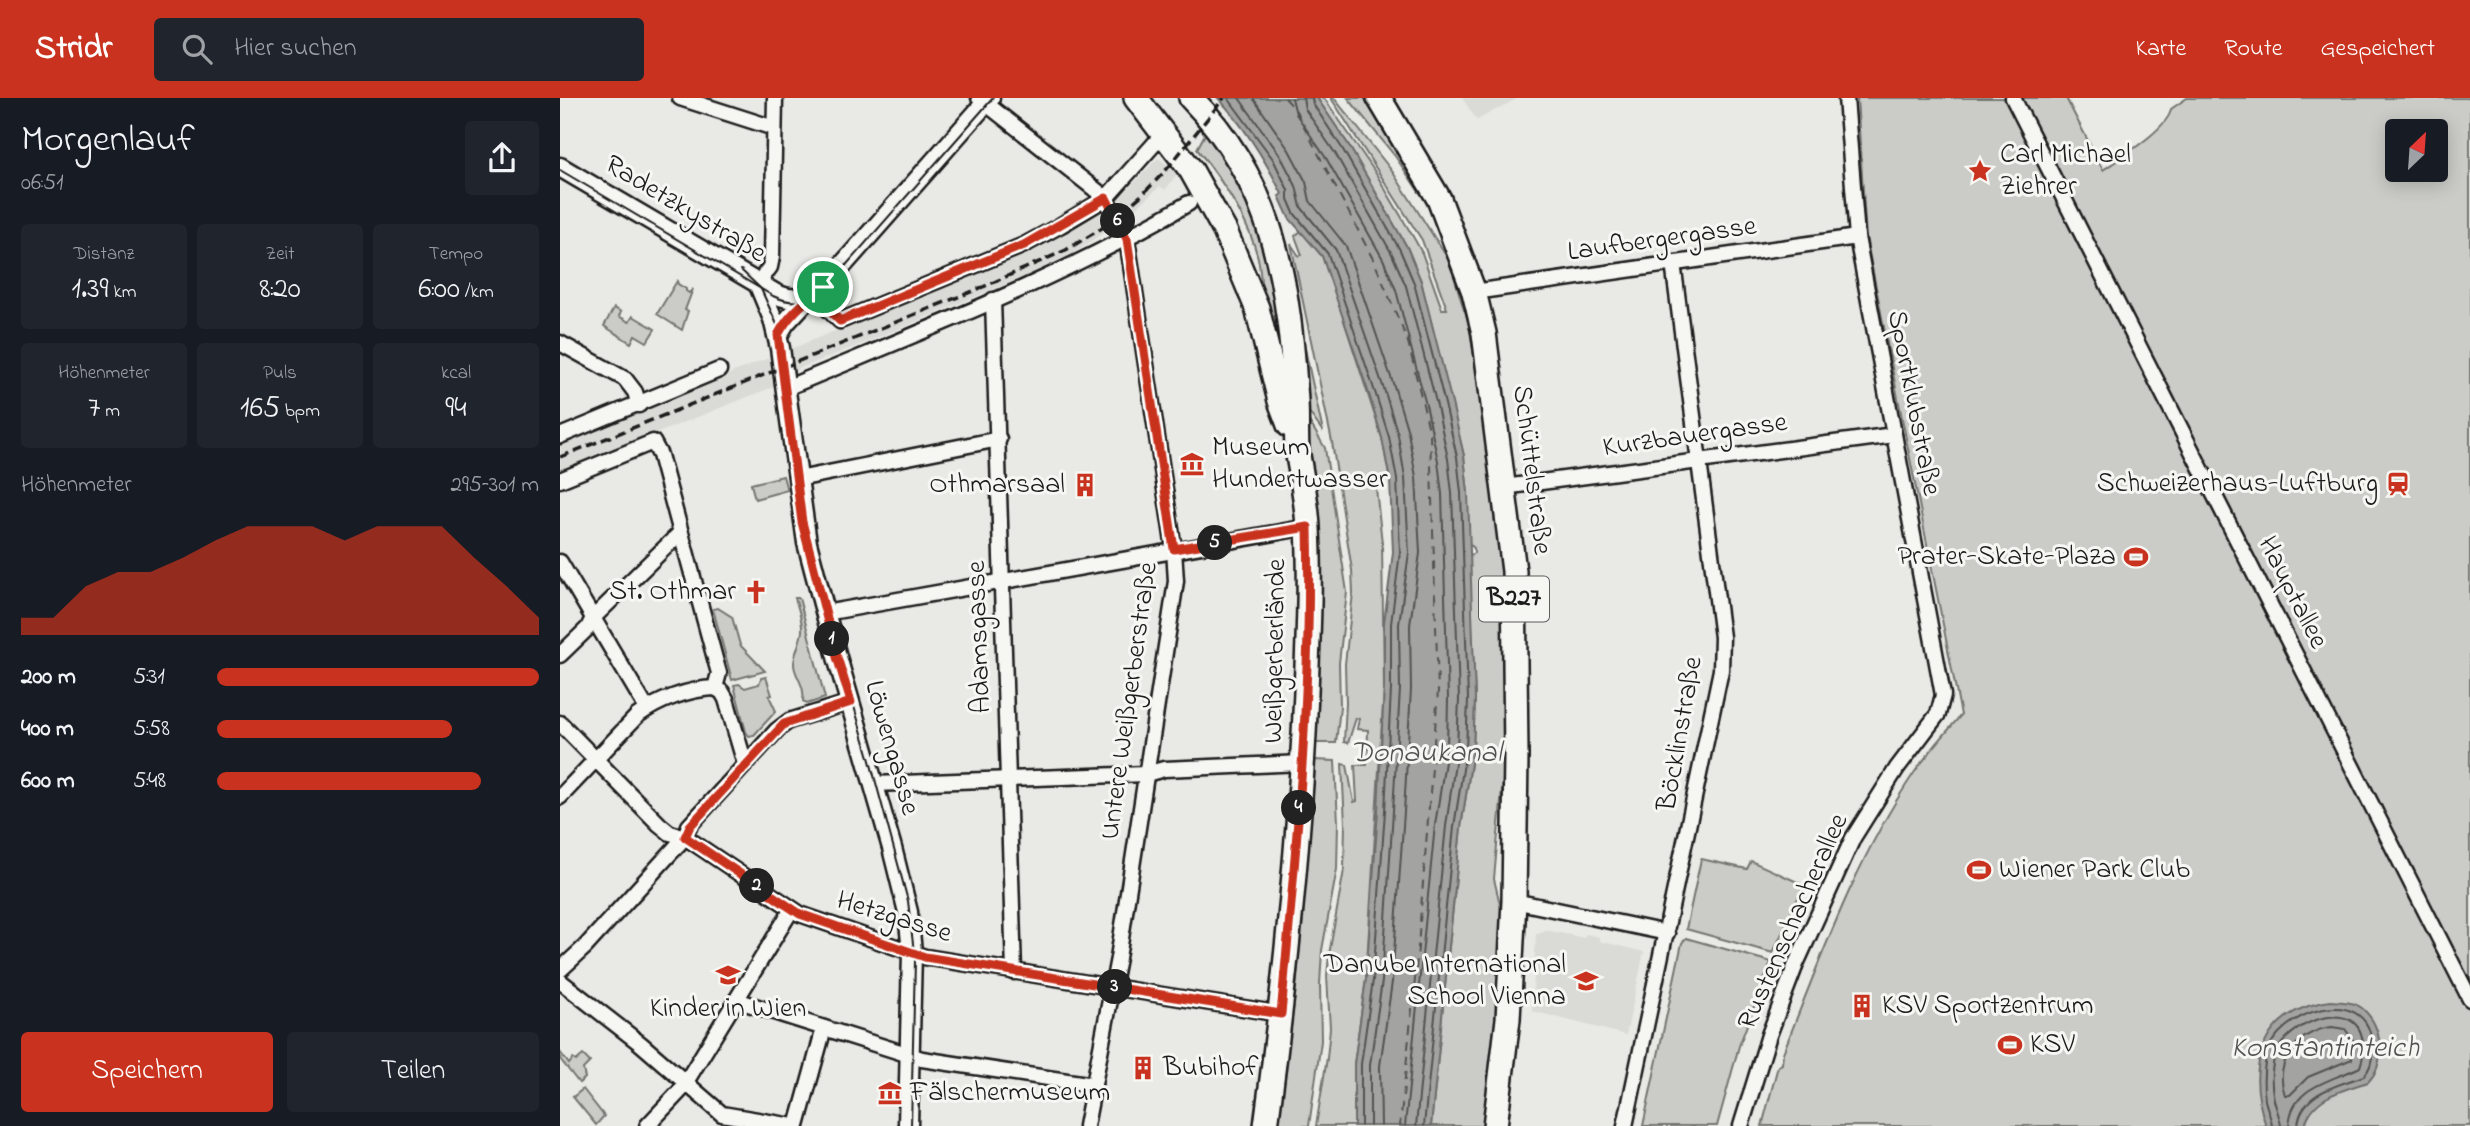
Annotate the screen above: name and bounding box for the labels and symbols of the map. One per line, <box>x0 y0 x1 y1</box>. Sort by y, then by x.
north arrow <box>2385 119 2448 182</box>
place label: Carl Michael Ziehrer <box>2000 135 2131 208</box>
street label: Radetzkystraße <box>596 145 774 275</box>
place icon: Carl Michael Ziehrer <box>1966 157 1994 185</box>
pin: 6 <box>1100 204 1136 238</box>
street label: Laufbergergasse <box>1565 206 1759 274</box>
pin <box>793 257 853 317</box>
street label: Sportklubstraße <box>1875 307 1951 500</box>
street label: Schüttelstraße <box>1500 383 1562 557</box>
street label: Kurzbauergasse <box>1600 403 1790 469</box>
place label: Museum Hundertwasser <box>1212 428 1388 501</box>
museum icon: Museum Hundertwasser <box>1178 450 1206 478</box>
place label: Schweizerhaus-Luftburg <box>2097 464 2378 505</box>
place label: Othmarsaal <box>929 465 1065 506</box>
station icon: Schweizerhaus-Luftburg <box>2384 470 2412 498</box>
building icon: Othmarsaal <box>1071 471 1099 499</box>
pin: 5 <box>1198 526 1232 560</box>
street label: Hauptallee <box>2246 530 2338 657</box>
place label: Prater-Skate-Plaza <box>1898 537 2116 578</box>
sports icon: Prater-Skate-Plaza <box>2122 543 2150 571</box>
street label: Weißgerberlände <box>1254 558 1298 744</box>
street label: Adamsgasse <box>957 559 1003 714</box>
street label: Untere Weißgerberstraße <box>1090 559 1170 843</box>
place label: St. Othmar <box>609 572 736 613</box>
road number: B227 <box>1479 576 1549 622</box>
church icon: St. Othmar <box>742 578 770 606</box>
pin: 1 <box>814 622 850 656</box>
street label: Böcklinstraße <box>1647 653 1715 816</box>
street label: Löwengasse <box>852 676 930 821</box>
water label: Donaukanal <box>1350 732 1505 776</box>
pin: 4 <box>1282 790 1316 826</box>
street label: Rustenschacherallee <box>1728 807 1860 1037</box>
place label: Wiener Park Club <box>1999 850 2190 891</box>
sports icon: Wiener Park Club <box>1965 856 1993 884</box>
pin: 2 <box>740 868 774 904</box>
street label: Hetzgasse <box>831 881 957 955</box>
place label: Danube International School Vienna <box>1323 945 1566 1018</box>
school or university icon: Kinder in Wien <box>714 961 742 989</box>
school or university icon: Danube International School Vienna <box>1572 967 1600 995</box>
pin: 3 <box>1098 970 1132 1004</box>
place label: KSV Sportzentrum <box>1882 986 2093 1027</box>
place label: Kinder in Wien <box>650 989 806 1030</box>
building icon: KSV Sportzentrum <box>1848 992 1876 1020</box>
place label: KSV <box>2030 1025 2076 1066</box>
water label: Konstantinteich <box>2231 1027 2420 1071</box>
sports icon: KSV <box>1996 1031 2024 1059</box>
place label: Bubihof <box>1162 1048 1258 1089</box>
building icon: Bubihof <box>1129 1054 1157 1082</box>
place label: Fälschermuseum <box>909 1073 1110 1114</box>
museum icon: Fälschermuseum <box>876 1079 904 1107</box>

